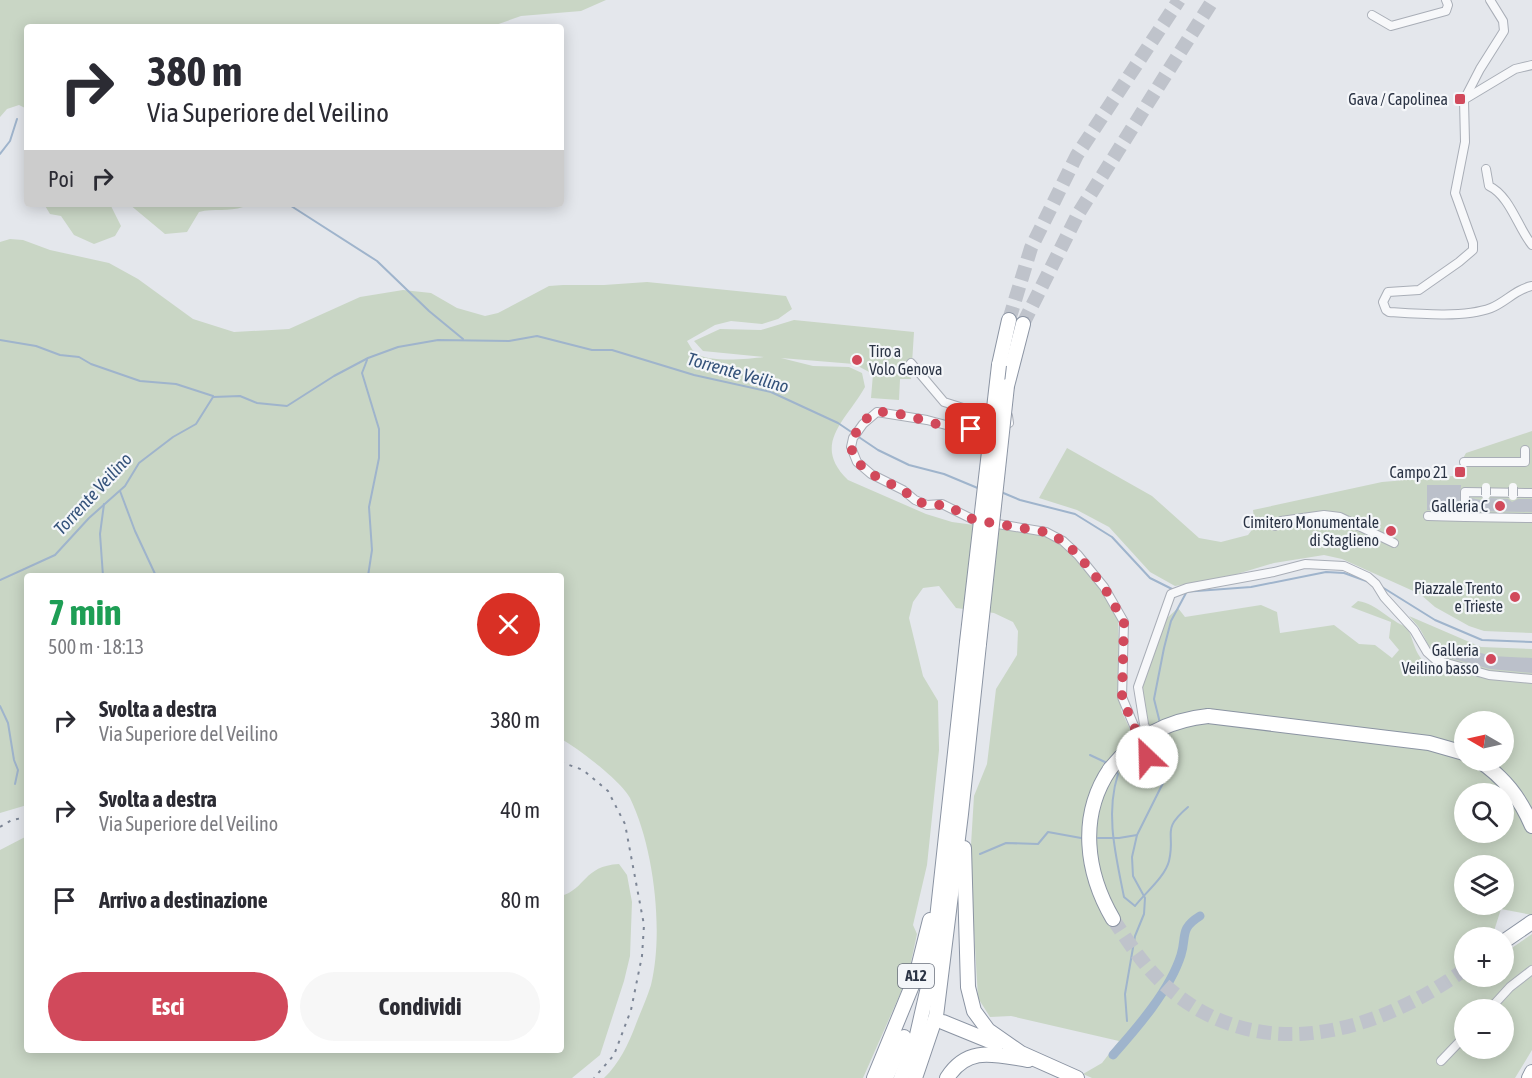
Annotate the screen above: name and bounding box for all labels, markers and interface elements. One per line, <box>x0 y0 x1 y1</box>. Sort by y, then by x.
text: 380 m <box>147 47 242 95</box>
icon: right <box>48 48 126 126</box>
place label: Gava / Capolinea <box>1348 90 1448 109</box>
marker: Gava / Capolinea <box>1453 92 1467 106</box>
text: Via Superiore del Veilino <box>147 97 389 128</box>
icon: right <box>86 162 119 195</box>
text: Poi <box>48 166 74 192</box>
place label: Tiro a Volo Genova <box>869 342 942 378</box>
water label: Torrente Veilino <box>685 348 791 397</box>
marker: Tiro a Volo Genova <box>850 353 864 367</box>
pin <box>945 403 996 454</box>
icon: arrive <box>954 412 987 445</box>
water label: Torrente Veilino <box>49 448 136 539</box>
place label: Campo 21 <box>1390 463 1448 482</box>
marker: Campo 21 <box>1453 465 1467 479</box>
place label: Galleria C <box>1431 497 1488 515</box>
marker: Galleria C <box>1493 499 1507 513</box>
place label: Cimitero Monumentale di Staglieno <box>1243 513 1379 550</box>
marker: Cimitero Monumentale di Staglieno <box>1384 524 1398 538</box>
place label: Piazzale Trento e Trieste <box>1414 579 1503 615</box>
marker: Piazzale Trento e Trieste <box>1508 590 1522 604</box>
text: 7 min <box>48 591 122 633</box>
button: close <box>477 593 540 656</box>
text: 500 m · 18:13 <box>48 635 144 658</box>
place label: Galleria Veilino basso <box>1401 641 1479 677</box>
marker: Galleria Veilino basso <box>1484 652 1498 666</box>
text: Svolta a destra <box>99 696 217 722</box>
icon: right <box>48 704 81 737</box>
text: 380 m <box>490 707 540 733</box>
north arrow <box>1454 711 1514 771</box>
map controls <box>1454 711 1514 1059</box>
text: Via Superiore del Veilino <box>99 722 278 745</box>
position arrow <box>1115 725 1179 789</box>
button: search <box>1454 783 1514 843</box>
text: Svolta a destra <box>99 786 217 812</box>
icon: right <box>48 794 81 827</box>
text: 40 m <box>500 797 540 823</box>
text: Via Superiore del Veilino <box>99 812 278 835</box>
button: layers <box>1454 855 1514 915</box>
icon: arrive <box>48 884 81 917</box>
text: Arrivo a destinazione <box>99 887 268 913</box>
text: 80 m <box>500 887 540 913</box>
button: + <box>1454 927 1514 987</box>
road number: A12 <box>898 964 934 988</box>
button: Esci <box>48 972 288 1041</box>
button: Condividi <box>300 972 540 1041</box>
button: − <box>1454 999 1514 1059</box>

